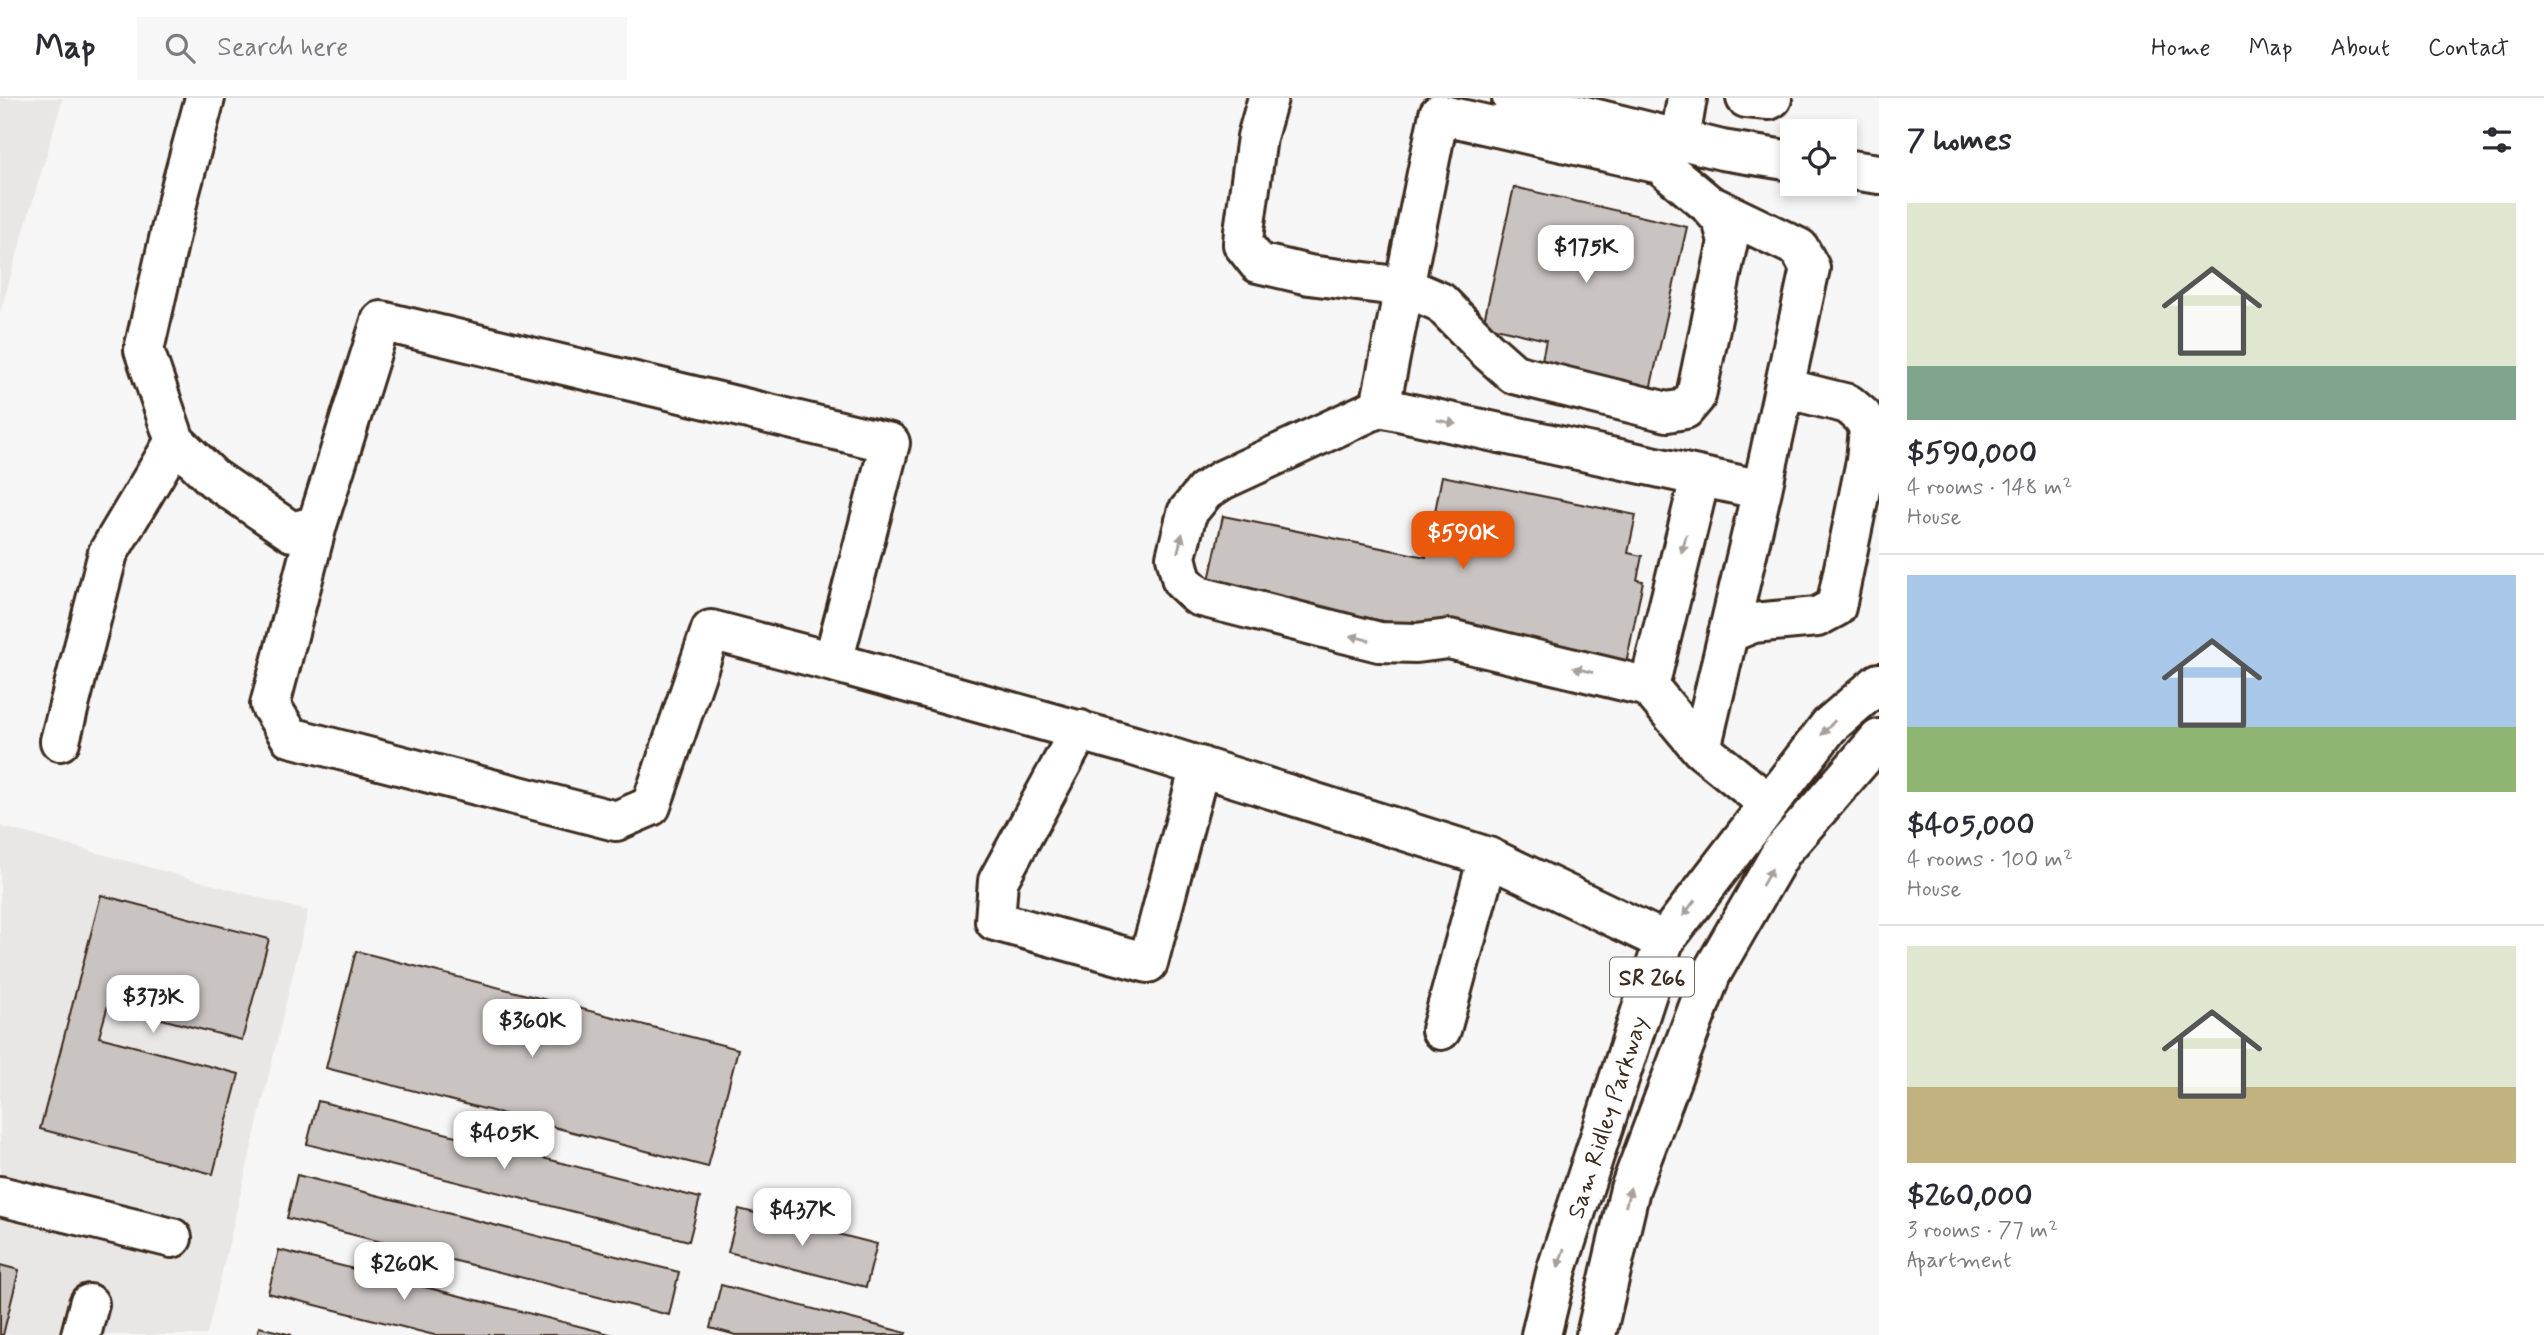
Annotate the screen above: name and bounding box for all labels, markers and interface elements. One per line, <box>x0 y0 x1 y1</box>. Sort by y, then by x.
search box <box>137 17 627 80</box>
text: Map <box>35 26 95 70</box>
icon: search <box>161 29 199 67</box>
text: Search here <box>217 31 348 65</box>
text: Home <box>2151 33 2211 64</box>
text: Map <box>2249 33 2293 64</box>
text: About <box>2331 33 2390 64</box>
text: Contact <box>2428 33 2509 64</box>
map controls <box>1780 119 1857 196</box>
button: locate <box>1780 119 1857 196</box>
text: 7 homes <box>1907 121 2012 160</box>
icon: filters <box>2478 121 2516 159</box>
pin: $175K <box>1537 226 1635 285</box>
text: $175K <box>1554 233 1618 263</box>
icon: home <box>2149 248 2275 374</box>
one-way arrow <box>1436 417 1458 428</box>
text: $590,000 <box>1907 434 2037 473</box>
text: 4 rooms · 148 m² <box>1907 473 2072 503</box>
text: House <box>1907 503 1961 533</box>
pin: $590K <box>1414 512 1512 571</box>
text: $590K <box>1427 519 1499 549</box>
one-way arrow <box>1175 532 1186 554</box>
one-way arrow <box>1678 534 1689 556</box>
icon: home <box>2149 620 2275 746</box>
one-way arrow <box>1349 632 1371 643</box>
one-way arrow <box>1572 664 1594 675</box>
one-way arrow <box>1821 719 1837 736</box>
text: $405,000 <box>1907 806 2034 845</box>
text: 4 rooms · 100 m² <box>1907 845 2073 875</box>
one-way arrow <box>1761 867 1773 887</box>
text: House <box>1907 875 1961 905</box>
one-way arrow <box>1682 899 1696 917</box>
road number: SR 266 <box>1610 958 1694 996</box>
pin: $373K <box>104 976 202 1035</box>
text: $373K <box>122 983 184 1013</box>
icon: home <box>2149 991 2275 1117</box>
pin: $360K <box>483 1000 581 1059</box>
text: $360K <box>499 1007 565 1037</box>
street label: Sam Ridley Parkway <box>1561 1012 1656 1223</box>
pin: $405K <box>455 1112 553 1171</box>
text: $405K <box>469 1119 539 1149</box>
text: $260,000 <box>1907 1177 2032 1216</box>
one-way arrow <box>1623 1186 1634 1208</box>
pin: $437K <box>753 1188 851 1248</box>
text: $437K <box>769 1196 835 1226</box>
text: 3 rooms · 77 m² <box>1907 1216 2058 1246</box>
pin: $260K <box>355 1242 453 1302</box>
text: Apartment <box>1907 1246 2012 1276</box>
one-way arrow <box>1555 1247 1566 1268</box>
text: $260K <box>370 1250 438 1280</box>

